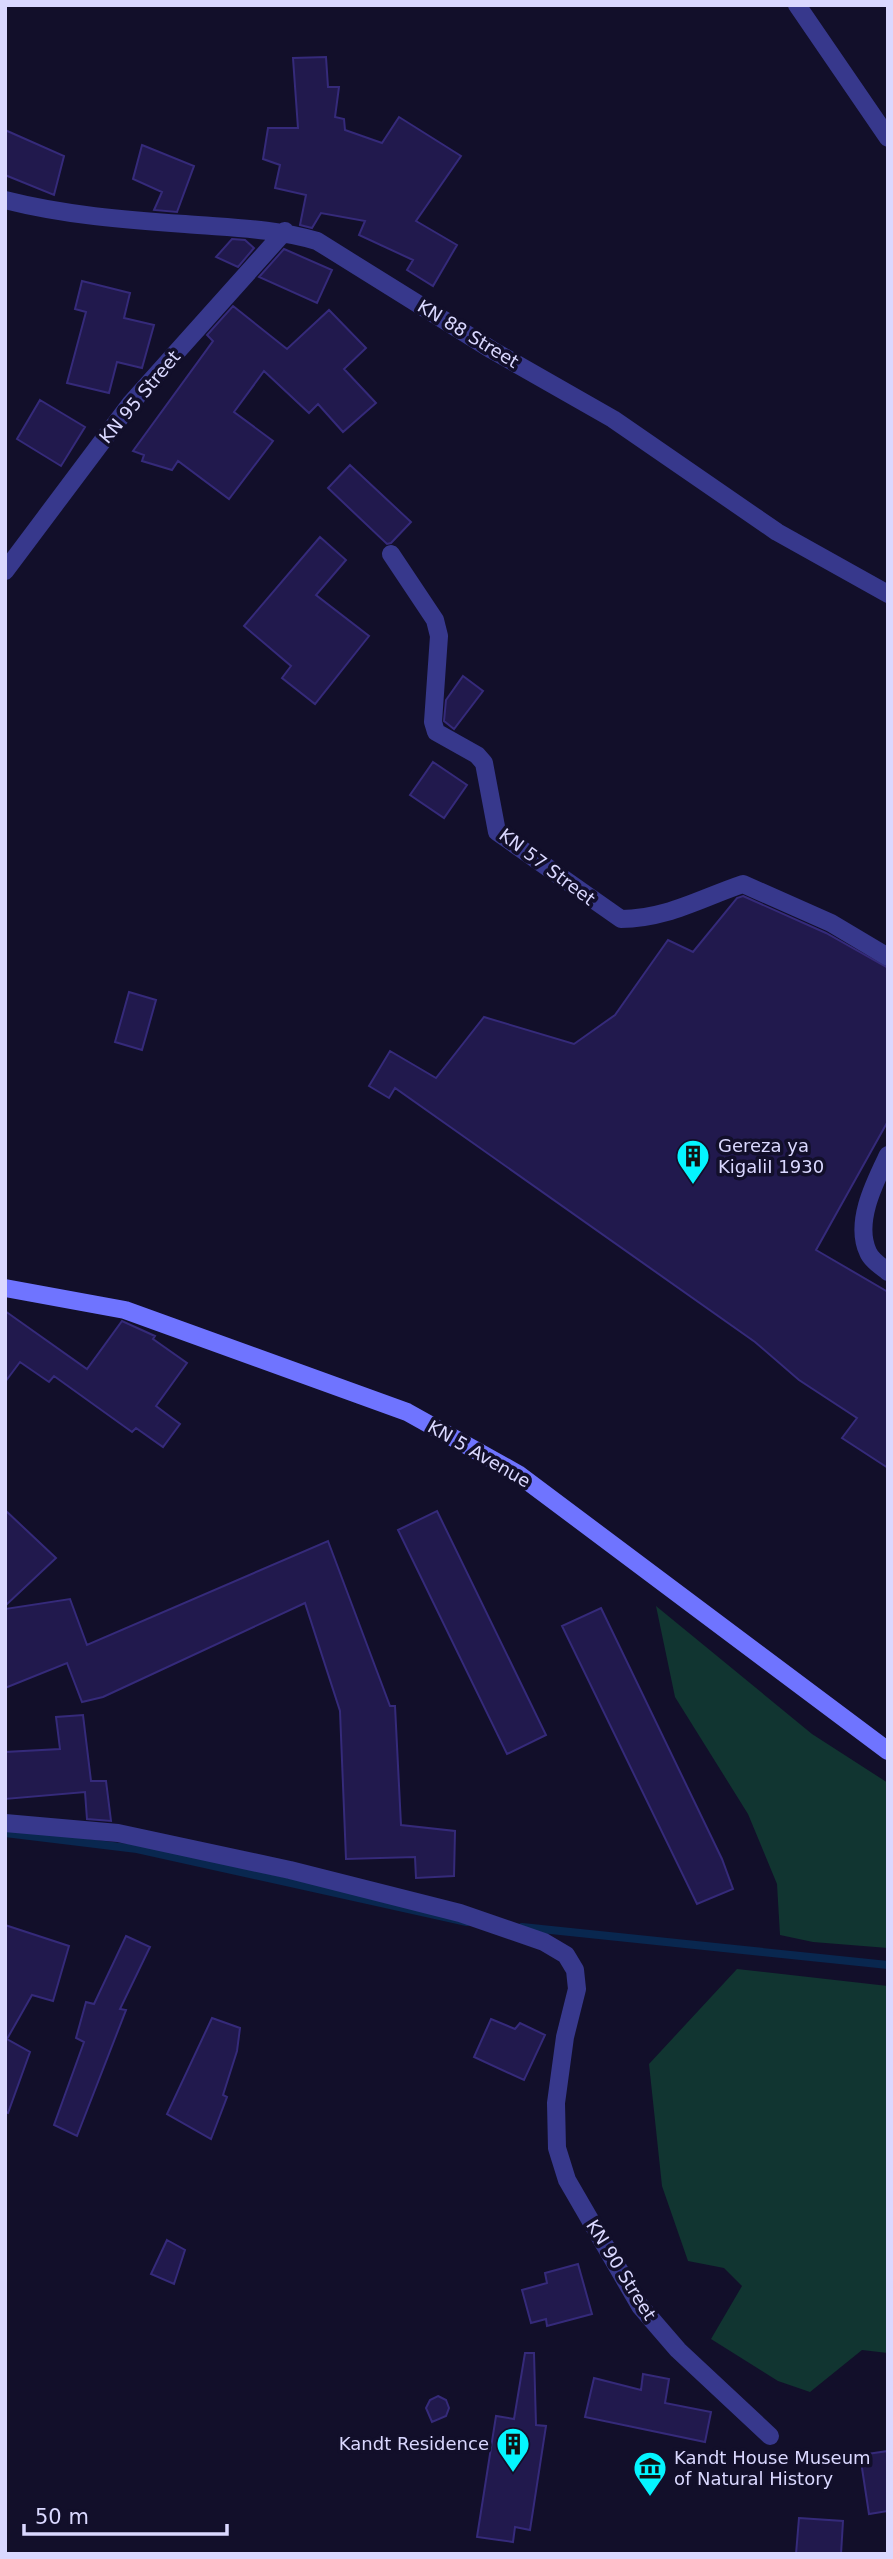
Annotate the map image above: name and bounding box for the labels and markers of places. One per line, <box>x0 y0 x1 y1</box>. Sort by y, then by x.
place label: Gereza ya KigaliI 1930 <box>718 1135 824 1177</box>
building icon: Gereza ya KigaliI 1930 <box>674 1137 712 1186</box>
building icon: Kandt Residence <box>494 2425 532 2474</box>
place label: Kandt Residence <box>339 2433 489 2454</box>
place label: Kandt House Museum of Natural History <box>674 2447 871 2489</box>
museum icon: Kandt House Museum of Natural History <box>631 2449 669 2498</box>

